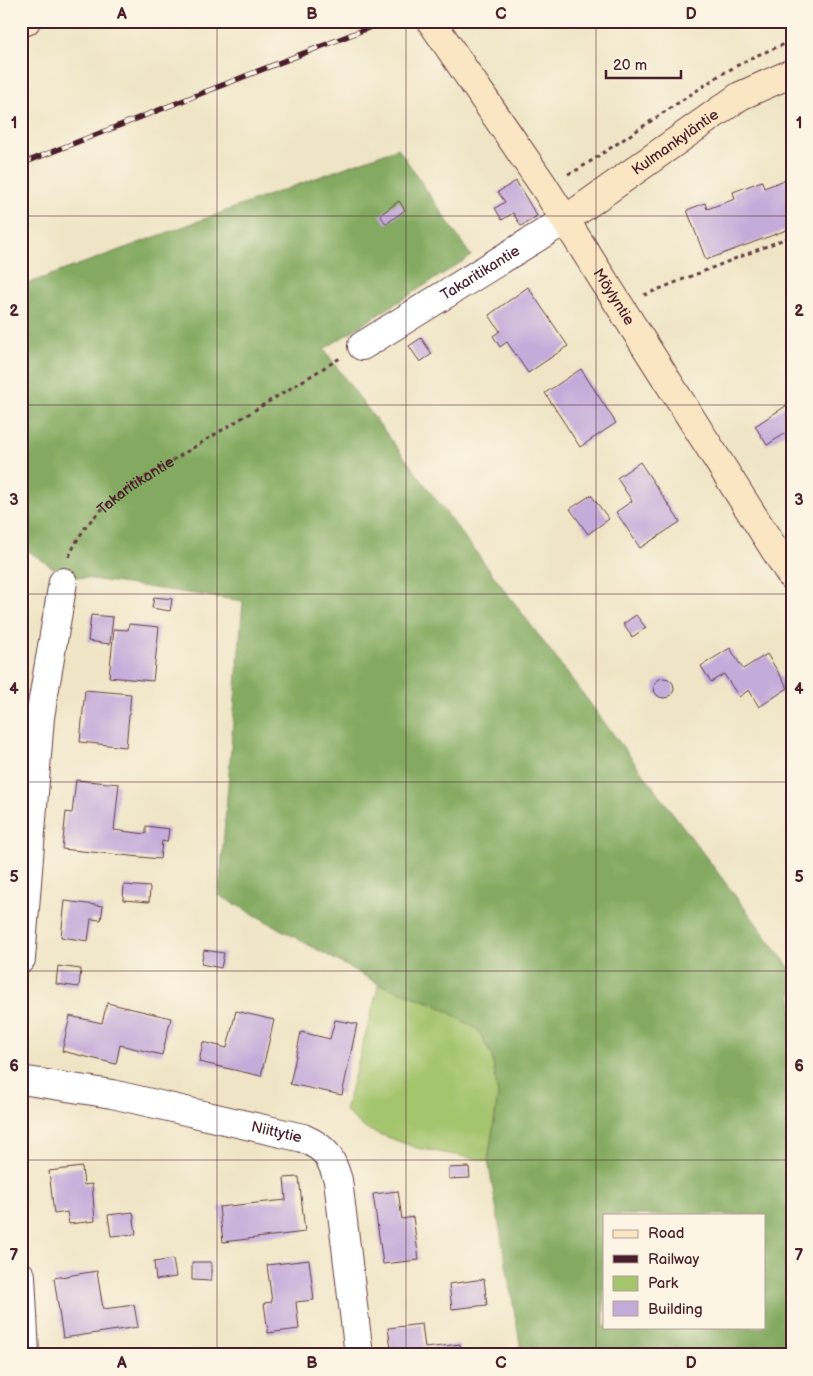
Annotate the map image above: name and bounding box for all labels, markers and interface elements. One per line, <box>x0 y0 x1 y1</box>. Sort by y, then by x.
text: A <box>116 5 127 24</box>
text: B <box>306 5 318 24</box>
text: C <box>495 5 507 24</box>
text: D <box>685 5 697 24</box>
scale bar <box>606 48 680 80</box>
text: 20 m <box>613 56 647 75</box>
street label: Kulmankyläntie <box>628 105 722 179</box>
text: 1 <box>11 114 17 133</box>
text: 1 <box>796 114 802 133</box>
street label: Takaritikantie <box>437 241 523 304</box>
street label: Möylyntie <box>589 265 639 329</box>
text: 2 <box>9 302 19 321</box>
text: 2 <box>794 302 804 321</box>
street label: Takaritikantie <box>93 452 178 519</box>
text: 3 <box>9 491 19 510</box>
text: 3 <box>794 491 804 510</box>
text: 4 <box>9 680 19 699</box>
text: 4 <box>794 680 804 699</box>
text: 5 <box>9 868 19 887</box>
text: 5 <box>794 868 804 887</box>
text: 6 <box>9 1057 19 1076</box>
text: 6 <box>794 1057 804 1076</box>
street label: Niittytie <box>249 1117 304 1147</box>
legend <box>603 1214 766 1328</box>
text: Road <box>648 1224 684 1243</box>
text: 7 <box>10 1246 19 1265</box>
text: 7 <box>795 1246 804 1265</box>
text: Railway <box>648 1250 699 1269</box>
text: Park <box>648 1274 679 1293</box>
text: Building <box>648 1300 703 1319</box>
text: A <box>116 1354 127 1373</box>
text: B <box>306 1354 318 1373</box>
text: C <box>495 1354 507 1373</box>
text: D <box>685 1354 697 1373</box>

